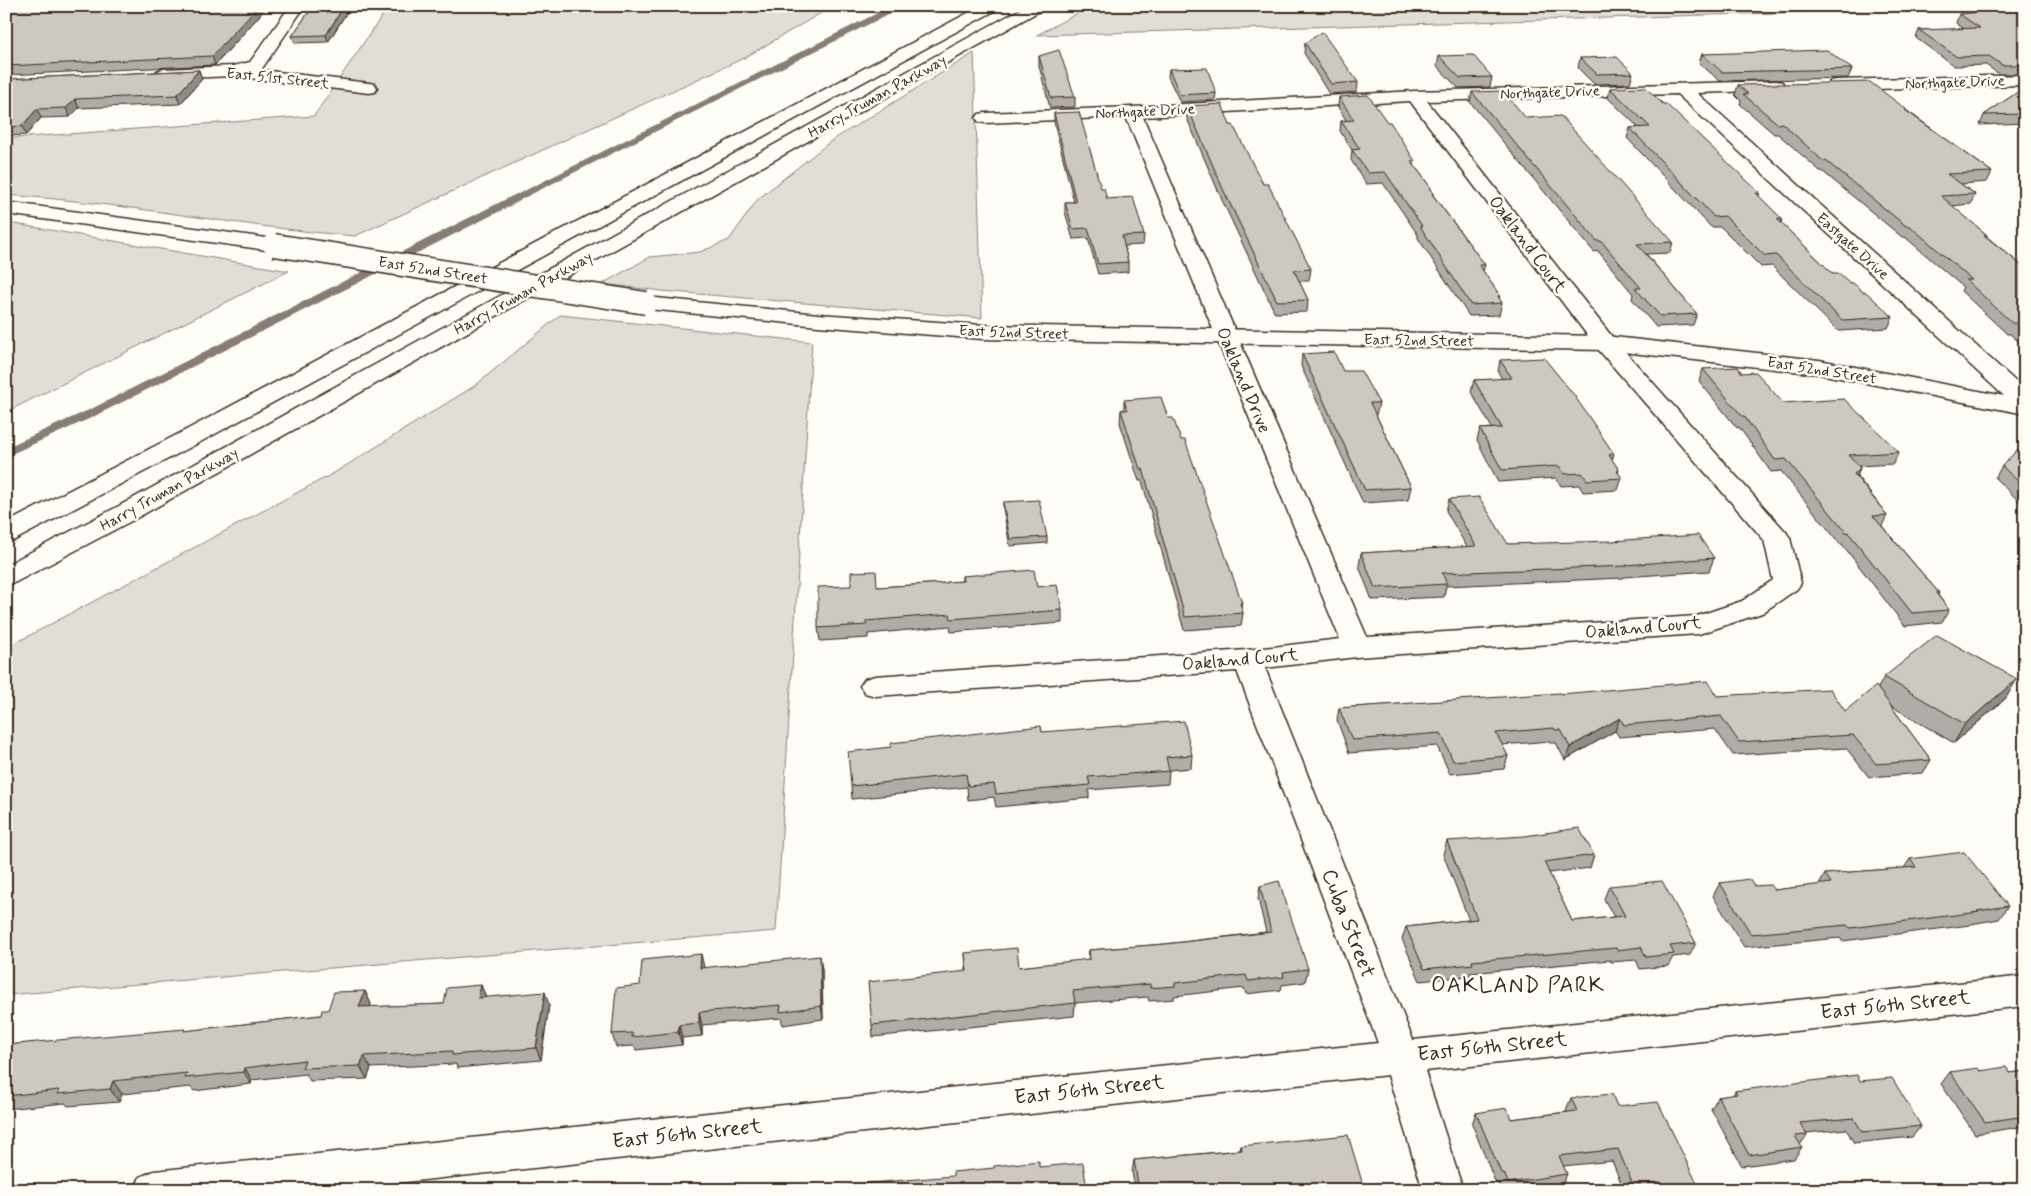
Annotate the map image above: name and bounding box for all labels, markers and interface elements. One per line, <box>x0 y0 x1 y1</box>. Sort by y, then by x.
street label: Harry Truman Parkway <box>805 51 950 143</box>
street label: East 51st Street <box>225 64 330 94</box>
street label: Northgate Drive <box>1905 71 2005 95</box>
street label: Northgate Drive <box>1500 81 1600 105</box>
street label: Northgate Drive <box>1095 99 1195 125</box>
street label: Oakland Court <box>1483 191 1572 299</box>
street label: Eastgate Drive <box>1812 209 1893 285</box>
street label: Harry Truman Parkway <box>451 248 596 340</box>
street label: East 52nd Street <box>377 252 489 289</box>
street label: East 52nd Street <box>959 321 1069 345</box>
street label: Oakland Drive <box>1210 324 1276 437</box>
street label: East 52nd Street <box>1364 330 1474 352</box>
street label: East 52nd Street <box>1766 352 1878 389</box>
street label: Harry Truman Parkway <box>97 444 242 536</box>
street label: Oakland Court <box>1584 611 1702 645</box>
street label: Oakland Court <box>1181 643 1299 677</box>
street label: Cuba Street <box>1315 865 1382 982</box>
district label: OAKLAND PARK <box>1431 972 1605 1000</box>
street label: East 56th Street <box>1819 983 1972 1027</box>
street label: East 56th Street <box>1416 1025 1569 1069</box>
street label: East 56th Street <box>1013 1068 1166 1112</box>
street label: East 56th Street <box>611 1112 764 1156</box>

